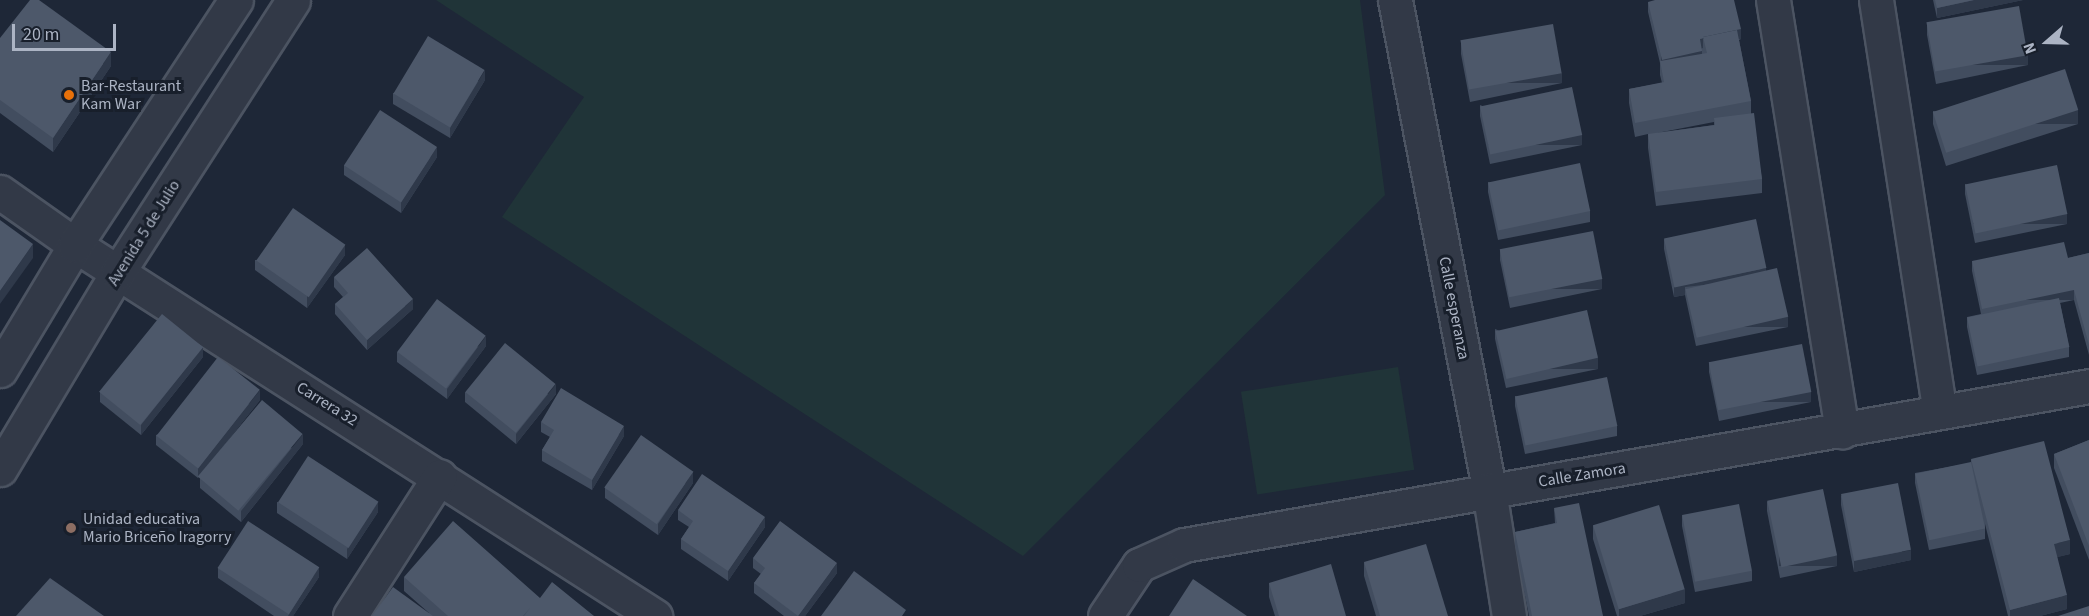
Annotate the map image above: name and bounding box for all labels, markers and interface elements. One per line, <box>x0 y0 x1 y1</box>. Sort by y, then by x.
scale bar <box>15 12 118 50</box>
north arrow <box>2017 12 2077 72</box>
text: 20 m <box>23 22 59 47</box>
text: N <box>2018 39 2042 57</box>
place label: Bar-Restaurant Kam War <box>81 76 181 114</box>
marker: Bar-Restaurant Kam War <box>62 88 76 102</box>
street label: Avenida 5 de Julio <box>104 177 184 289</box>
street label: Calle esperanza <box>1435 255 1473 361</box>
street label: Carrera 32 <box>293 378 361 430</box>
street label: Calle Zamora <box>1537 459 1627 491</box>
place label: Unidad educativa Mario Briceño Iragorry <box>83 509 231 547</box>
marker: Unidad educativa Mario Briceño Iragorry <box>64 521 78 535</box>

